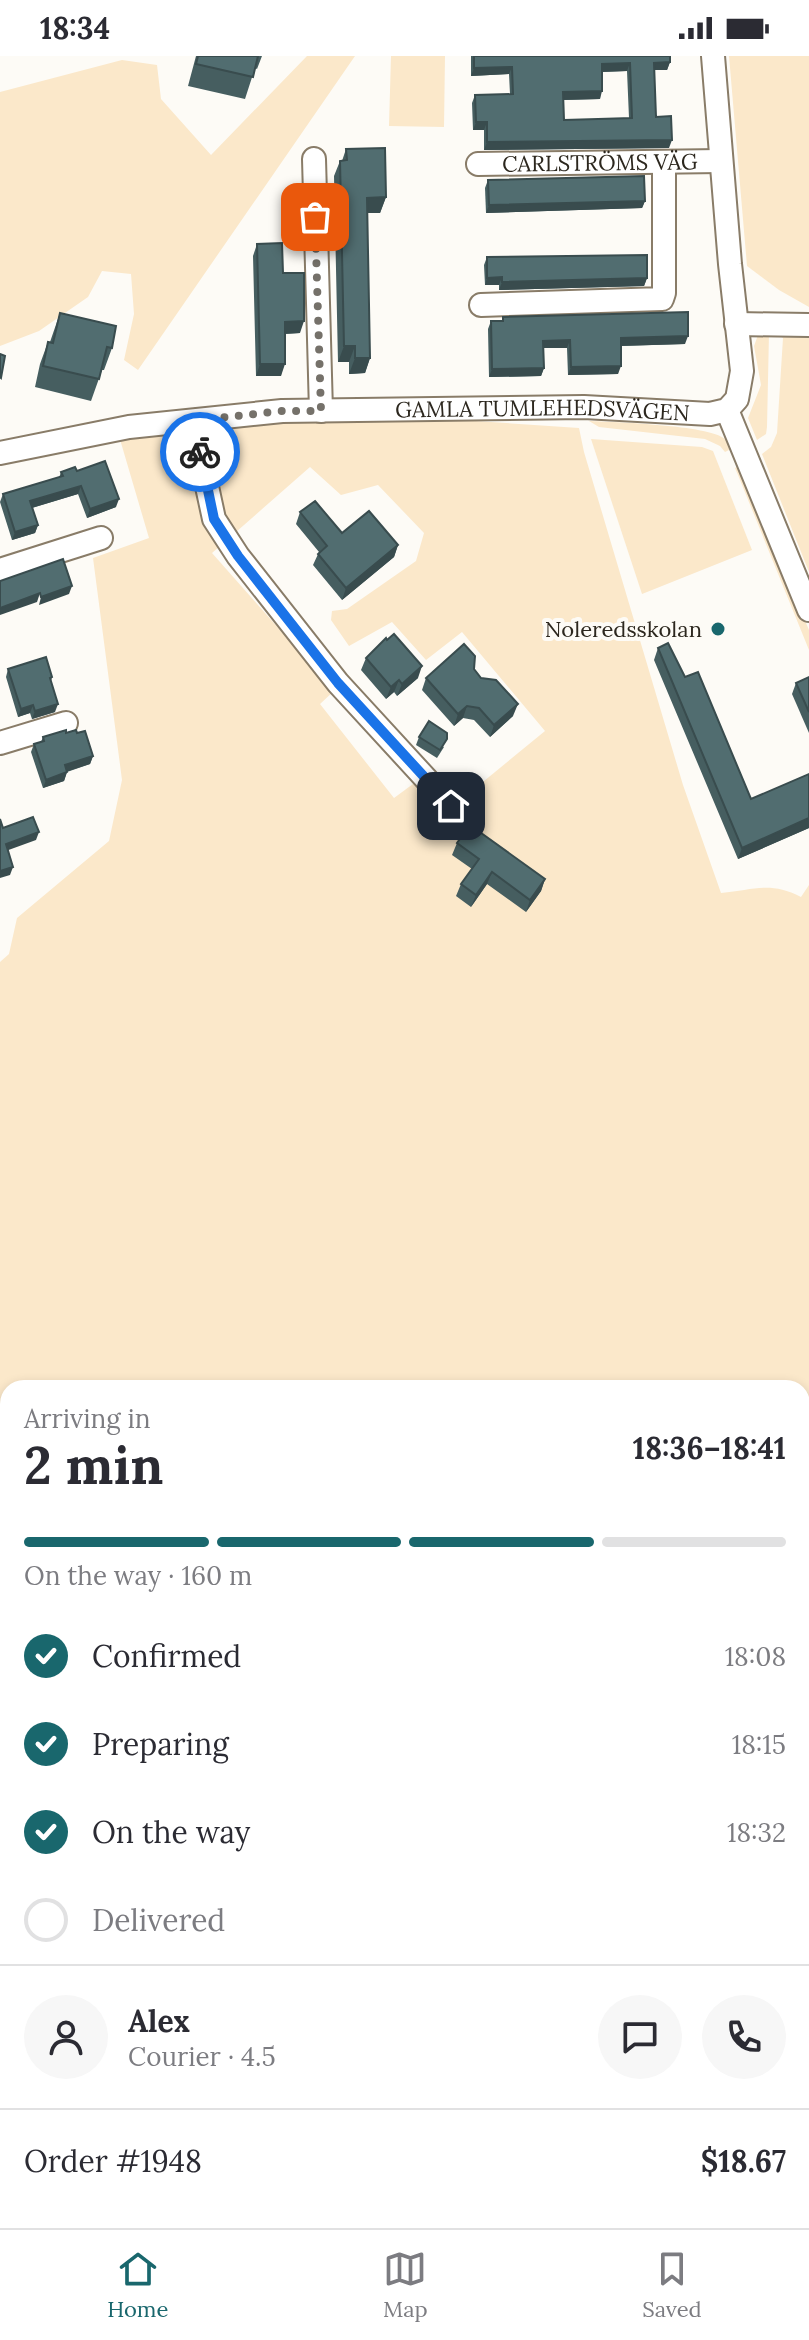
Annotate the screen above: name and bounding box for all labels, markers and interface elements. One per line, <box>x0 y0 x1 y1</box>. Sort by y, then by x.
text: 18:34 <box>40 9 110 47</box>
street label: CARLSTRÖMS VÄG <box>502 147 698 178</box>
pin <box>281 183 349 251</box>
icon: bag <box>293 195 337 239</box>
street label: GAMLA TUMLEHEDSVÄGEN <box>395 393 690 427</box>
courier <box>160 412 240 492</box>
icon: bike <box>178 430 222 474</box>
place label: Noleredsskolan <box>545 615 702 643</box>
marker: Noleredsskolan <box>709 620 727 638</box>
pin <box>417 772 485 840</box>
icon: home <box>429 784 473 828</box>
text: Arriving in <box>24 1402 151 1435</box>
text: 18:36–18:41 <box>633 1429 786 1467</box>
text: 2 min <box>24 1432 163 1498</box>
text: On the way · 160 m <box>24 1559 252 1592</box>
icon: check <box>24 1634 68 1678</box>
text: Confirmed <box>92 1637 241 1675</box>
text: 18:08 <box>725 1640 786 1673</box>
icon: check <box>24 1722 68 1766</box>
text: Preparing <box>92 1725 229 1763</box>
text: 18:15 <box>732 1728 786 1761</box>
icon: check <box>24 1810 68 1854</box>
text: On the way <box>92 1813 250 1851</box>
text: 18:32 <box>727 1816 786 1849</box>
text: Delivered <box>92 1901 225 1939</box>
button: person <box>24 1995 108 2079</box>
button: chat <box>598 1995 682 2079</box>
button: phone <box>702 1995 786 2079</box>
text: Alex <box>128 2002 190 2040</box>
text: Courier · 4.5 <box>128 2040 276 2073</box>
text: Order #1948 <box>24 2142 202 2180</box>
text: $18.67 <box>701 2142 786 2180</box>
tab: Home <box>107 2247 168 2323</box>
tab: Map <box>383 2247 428 2323</box>
tab: Saved <box>642 2247 702 2323</box>

